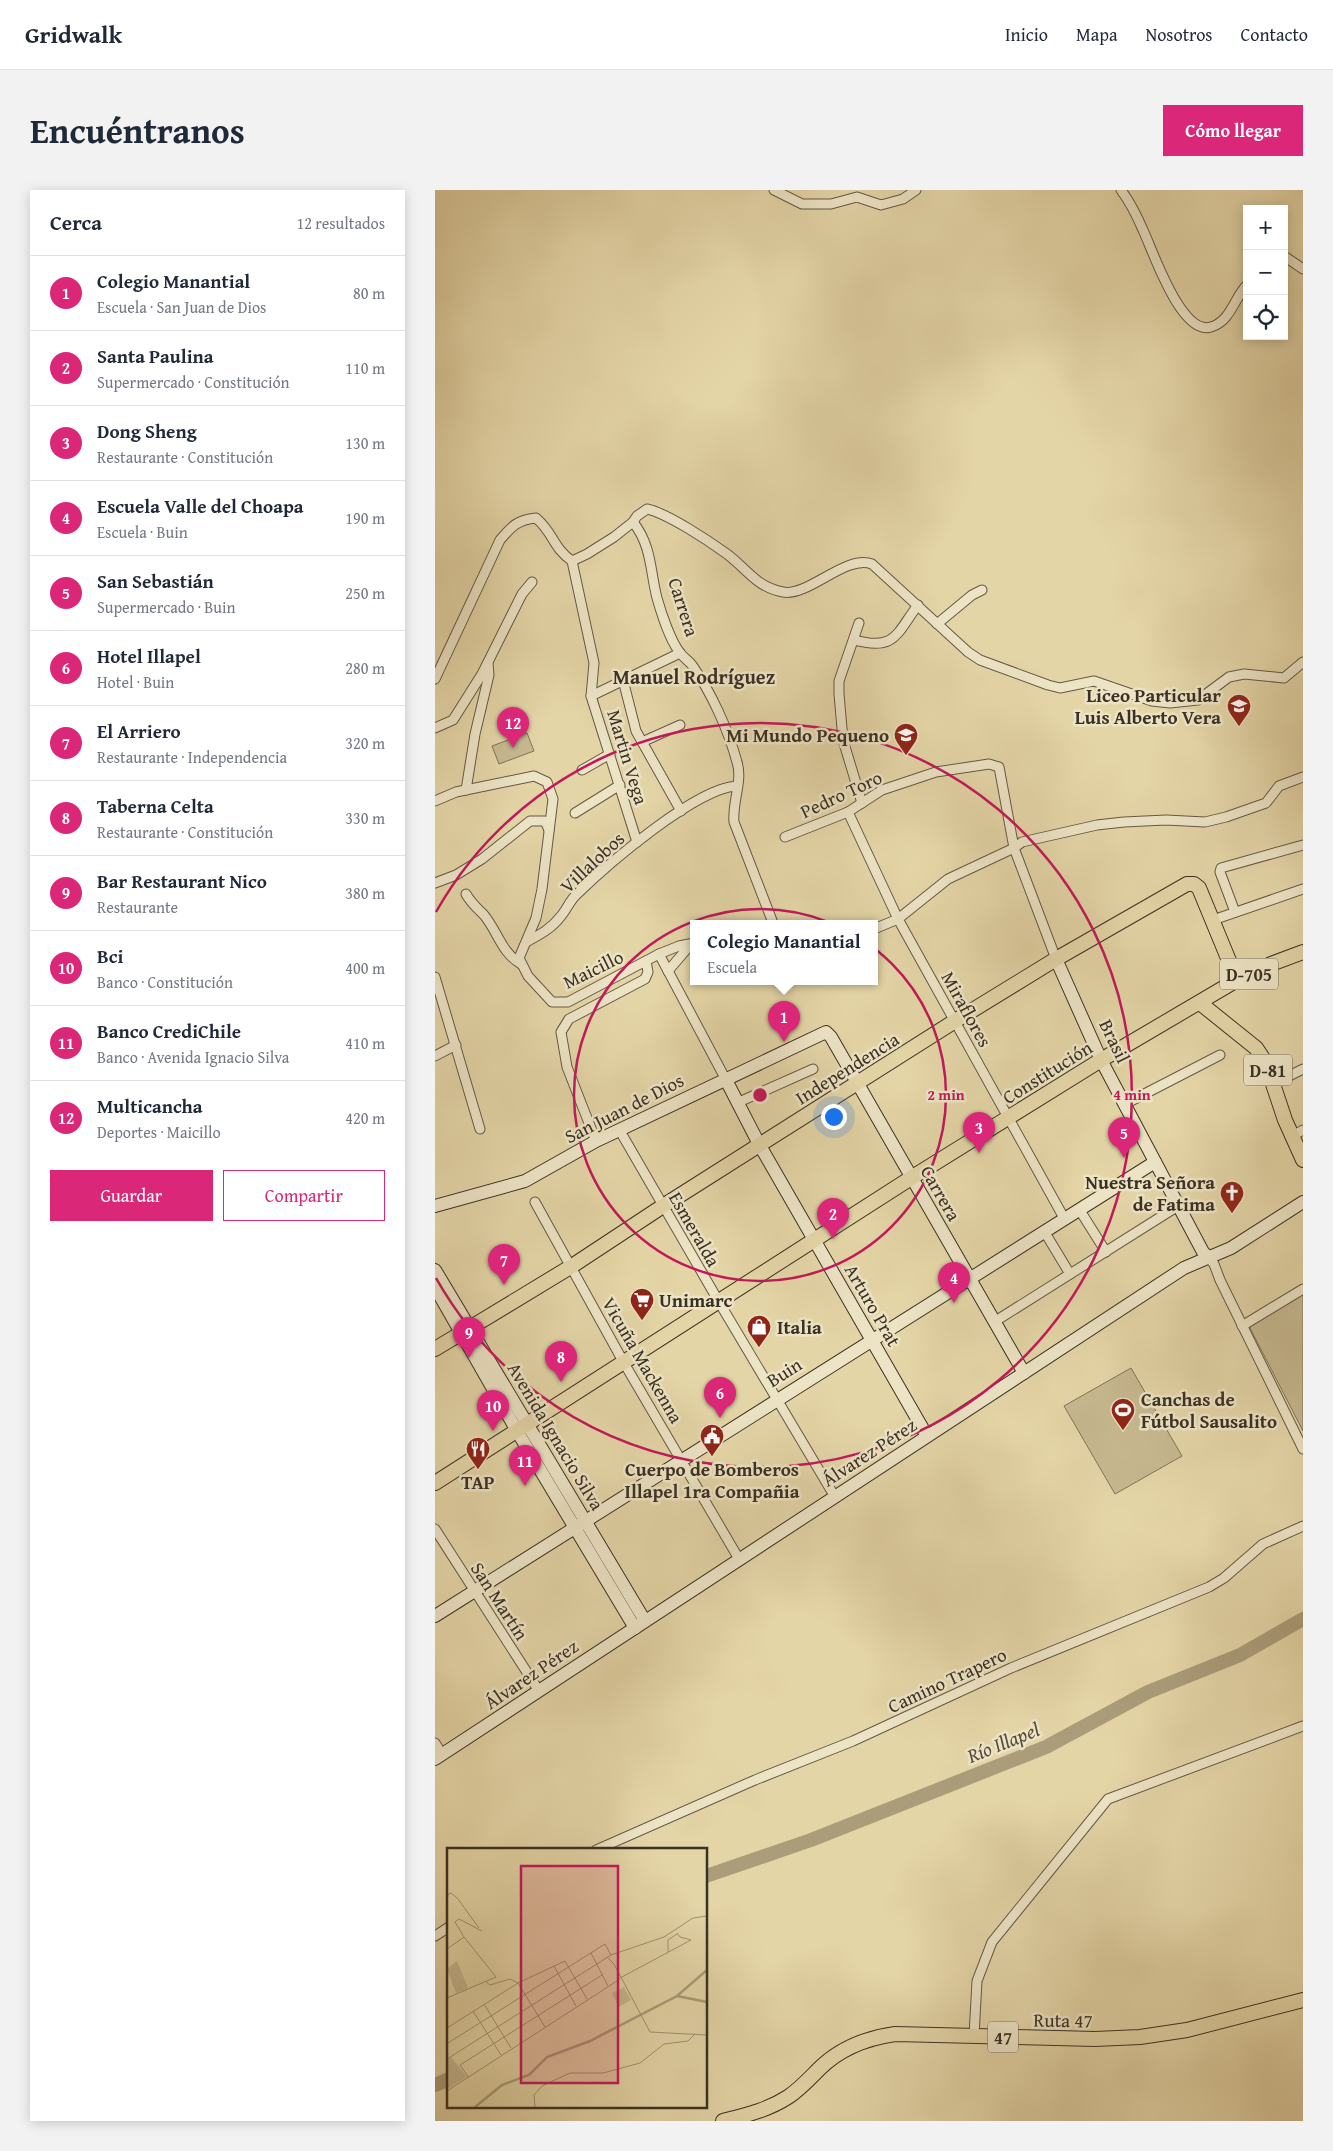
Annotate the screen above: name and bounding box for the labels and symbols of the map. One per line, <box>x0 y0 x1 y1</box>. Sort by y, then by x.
street label: Carrera <box>661 574 707 640</box>
district label: Manuel Rodríguez <box>613 662 775 691</box>
place label: Liceo Particular Luis Alberto Vera <box>1075 681 1221 731</box>
school or university icon: Liceo Particular Luis Alberto Vera <box>1226 693 1252 727</box>
street label: Martin Vega <box>600 706 656 808</box>
pin: 12 <box>497 707 529 748</box>
place label: Mi Mundo Pequeno <box>726 721 889 749</box>
school or university icon: Mi Mundo Pequeno <box>893 722 919 756</box>
street label: Pedro Toro <box>795 763 887 825</box>
street label: Villalobos <box>553 825 631 899</box>
street label: Maicillo <box>558 942 628 996</box>
road number: D-705 <box>1220 959 1278 990</box>
street label: Miraflores <box>935 966 999 1052</box>
pin: 1 <box>768 1001 800 1042</box>
street label: Brasil <box>1092 1014 1138 1068</box>
street label: Independencia <box>790 1025 904 1111</box>
street label: Constitución <box>997 1033 1098 1111</box>
road number: D-81 <box>1244 1054 1292 1086</box>
street label: San Juan de Dios <box>559 1066 689 1150</box>
text: 2 min <box>927 1084 965 1105</box>
text: 4 min <box>1113 1084 1151 1105</box>
centre of rings <box>751 1086 769 1104</box>
your location <box>821 1104 847 1130</box>
pin: 3 <box>963 1112 995 1153</box>
pin: 5 <box>1108 1117 1140 1158</box>
street label: Carrera <box>914 1160 968 1226</box>
place label: Nuestra Señora de Fatima <box>1085 1168 1215 1218</box>
church icon: Nuestra Señora de Fatima <box>1219 1180 1245 1214</box>
street label: Esmeralda <box>662 1186 728 1272</box>
pin: 2 <box>817 1198 849 1239</box>
pin: 7 <box>488 1244 520 1285</box>
street label: Arturo Prat <box>838 1258 908 1352</box>
pin: 4 <box>938 1262 970 1303</box>
place label: Unimarc <box>659 1286 732 1314</box>
supermarket icon: Unimarc <box>629 1287 655 1321</box>
street label: Vicuña Mackenna <box>595 1292 691 1428</box>
place label: Italia <box>777 1313 822 1341</box>
shop icon: Italia <box>746 1314 772 1348</box>
pin: 9 <box>453 1317 485 1358</box>
pin: 8 <box>545 1341 577 1382</box>
street label: Buin <box>761 1350 807 1394</box>
street label: Avenida Ignacio Silva <box>501 1357 611 1515</box>
pin: 6 <box>704 1377 736 1418</box>
place label: Canchas de Fútbol Sausalito <box>1141 1385 1277 1435</box>
pin: 10 <box>477 1390 509 1431</box>
sports icon: Canchas de Fútbol Sausalito <box>1110 1397 1136 1431</box>
street label: Álvarez Pérez <box>816 1411 922 1493</box>
public building icon: Cuerpo de Bomberos Illapel 1ra Compañia <box>699 1423 725 1457</box>
restaurant icon: TAP <box>465 1436 491 1470</box>
pin: 11 <box>509 1445 541 1486</box>
place label: Cuerpo de Bomberos Illapel 1ra Compañia <box>625 1455 800 1505</box>
place label: TAP <box>461 1468 495 1496</box>
street label: San Martín <box>464 1556 536 1646</box>
street label: Álvarez Pérez <box>478 1632 584 1716</box>
street label: Camino Trapero <box>883 1640 1011 1720</box>
water label: Río Illapel <box>961 1714 1044 1770</box>
inset map <box>447 1848 707 2108</box>
street label: Ruta 47 <box>1033 2005 1093 2035</box>
road number: 47 <box>988 2021 1018 2052</box>

